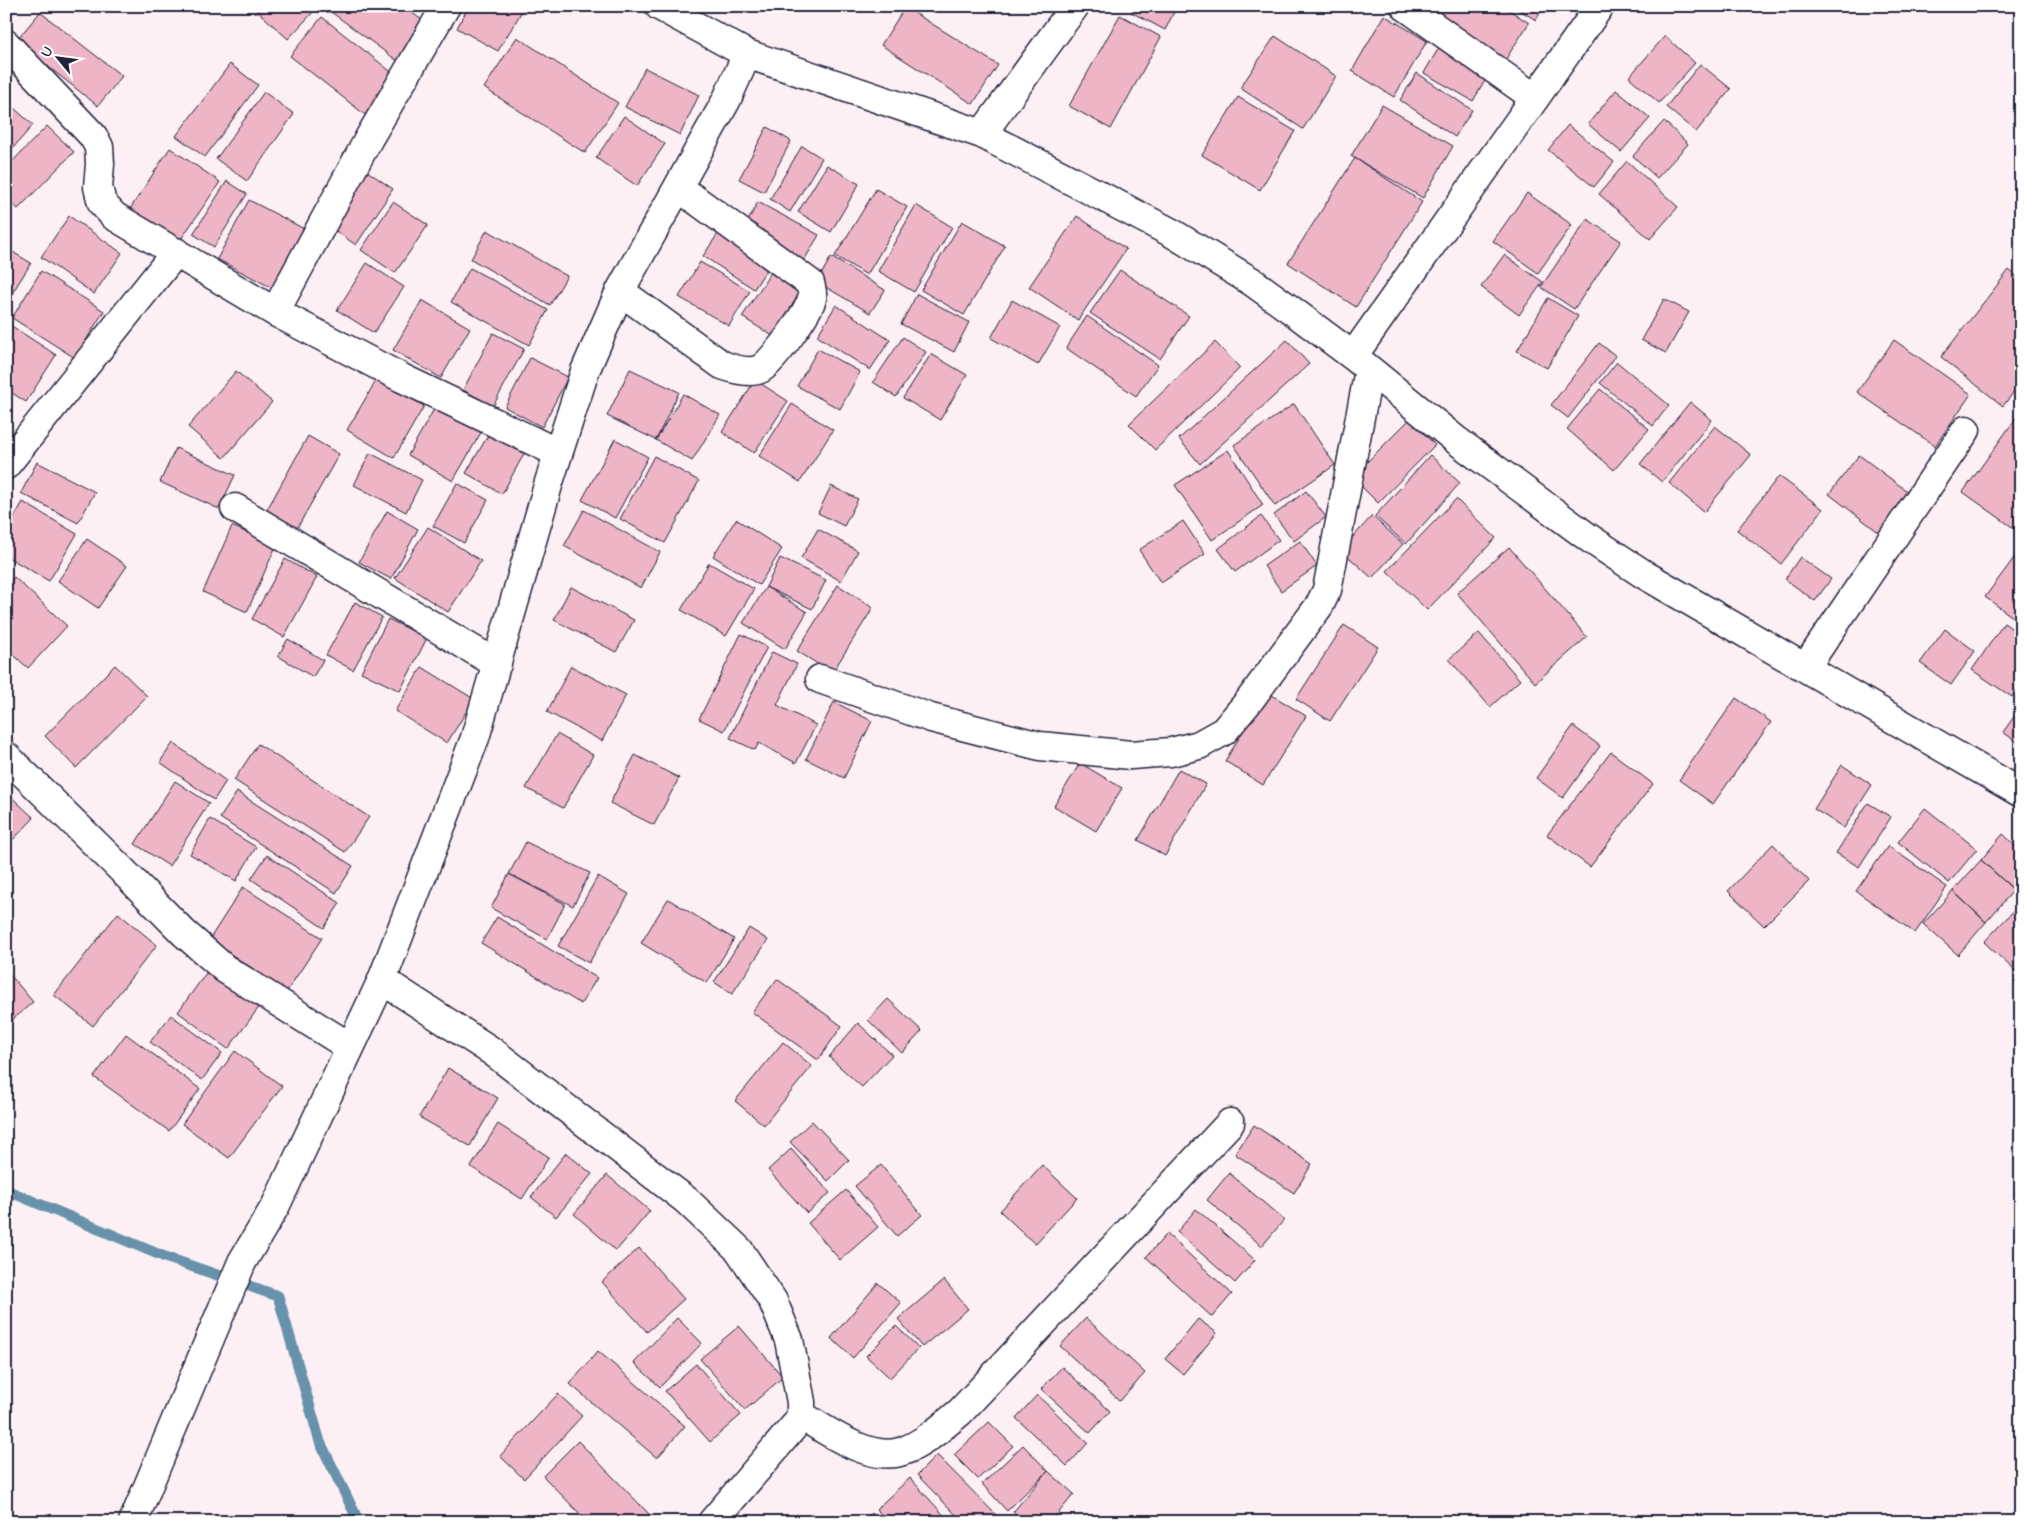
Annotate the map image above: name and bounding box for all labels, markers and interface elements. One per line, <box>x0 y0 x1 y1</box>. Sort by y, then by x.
north arrow <box>32 32 82 82</box>
text: U <box>37 44 57 60</box>

